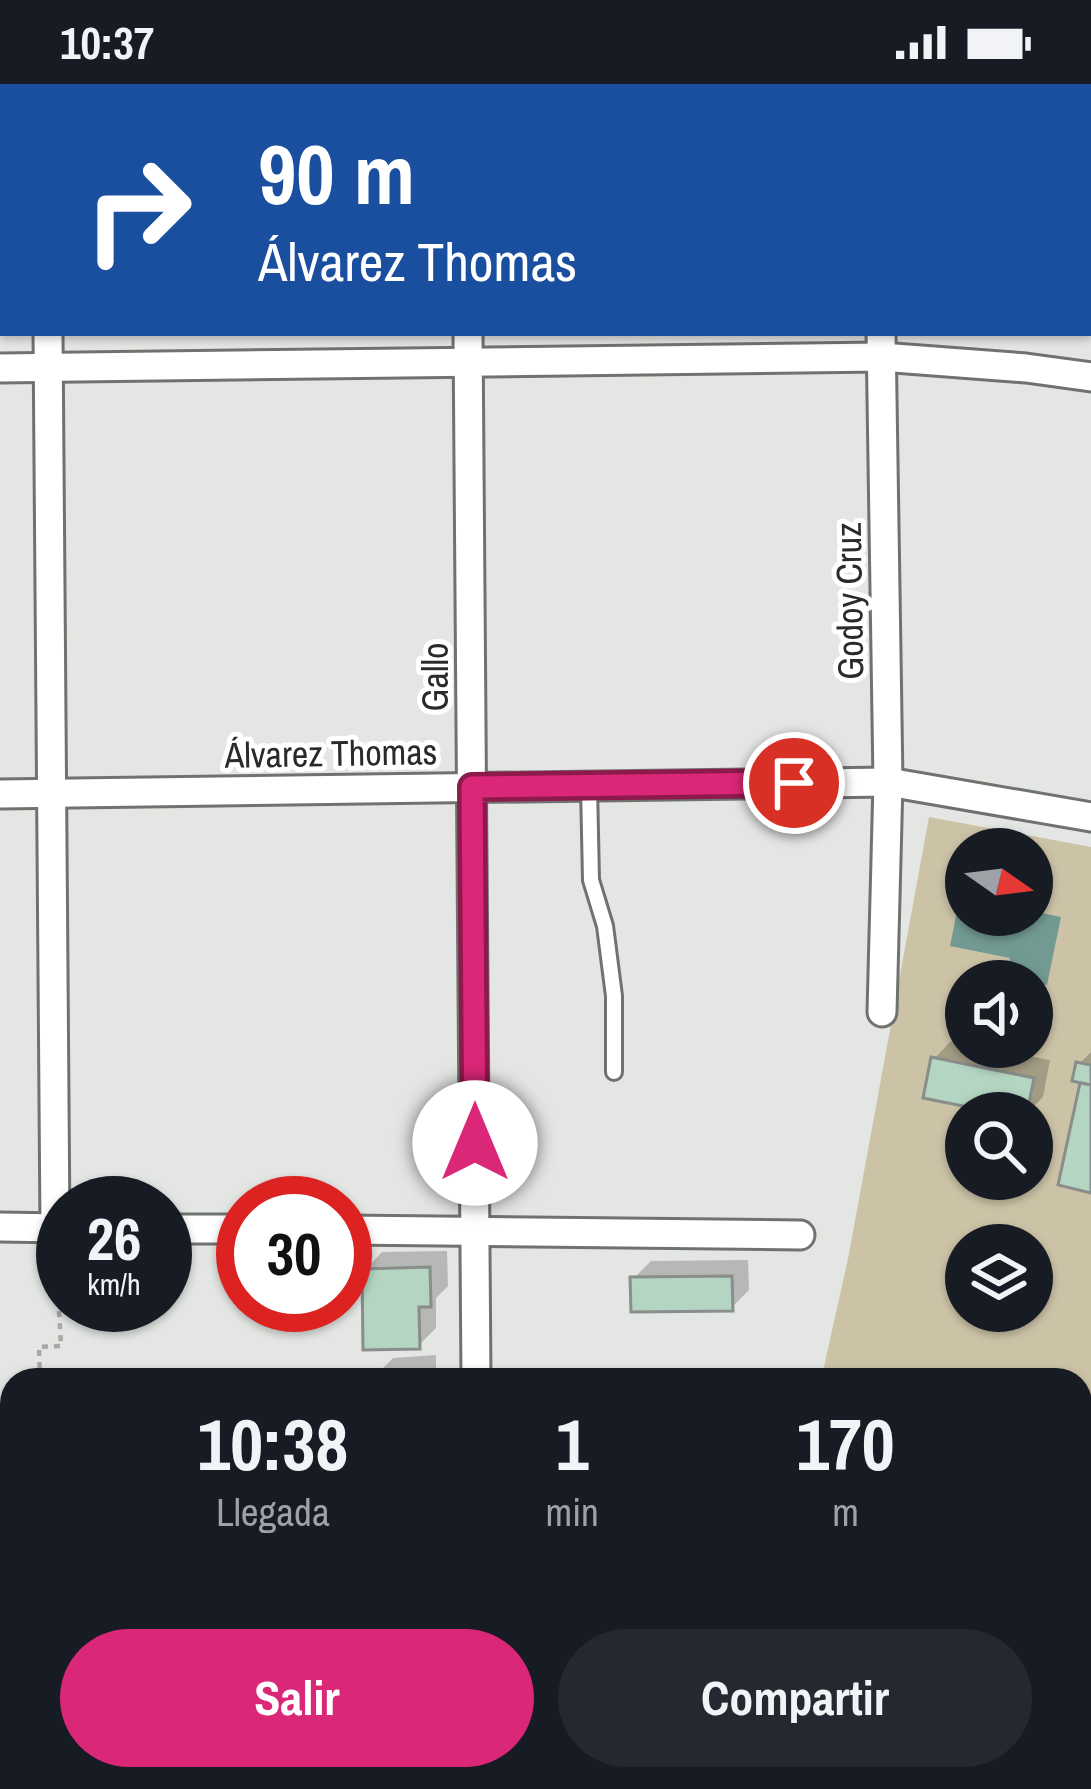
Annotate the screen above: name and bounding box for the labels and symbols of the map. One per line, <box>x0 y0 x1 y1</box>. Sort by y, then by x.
street label: Godoy Cruz <box>824 522 874 680</box>
street label: Gallo <box>411 643 459 711</box>
street label: Álvarez Thomas <box>223 727 438 779</box>
pin <box>743 732 845 834</box>
north arrow <box>945 828 1053 936</box>
position arrow <box>412 1080 538 1206</box>
speed limit sign: 30 <box>216 1176 372 1332</box>

